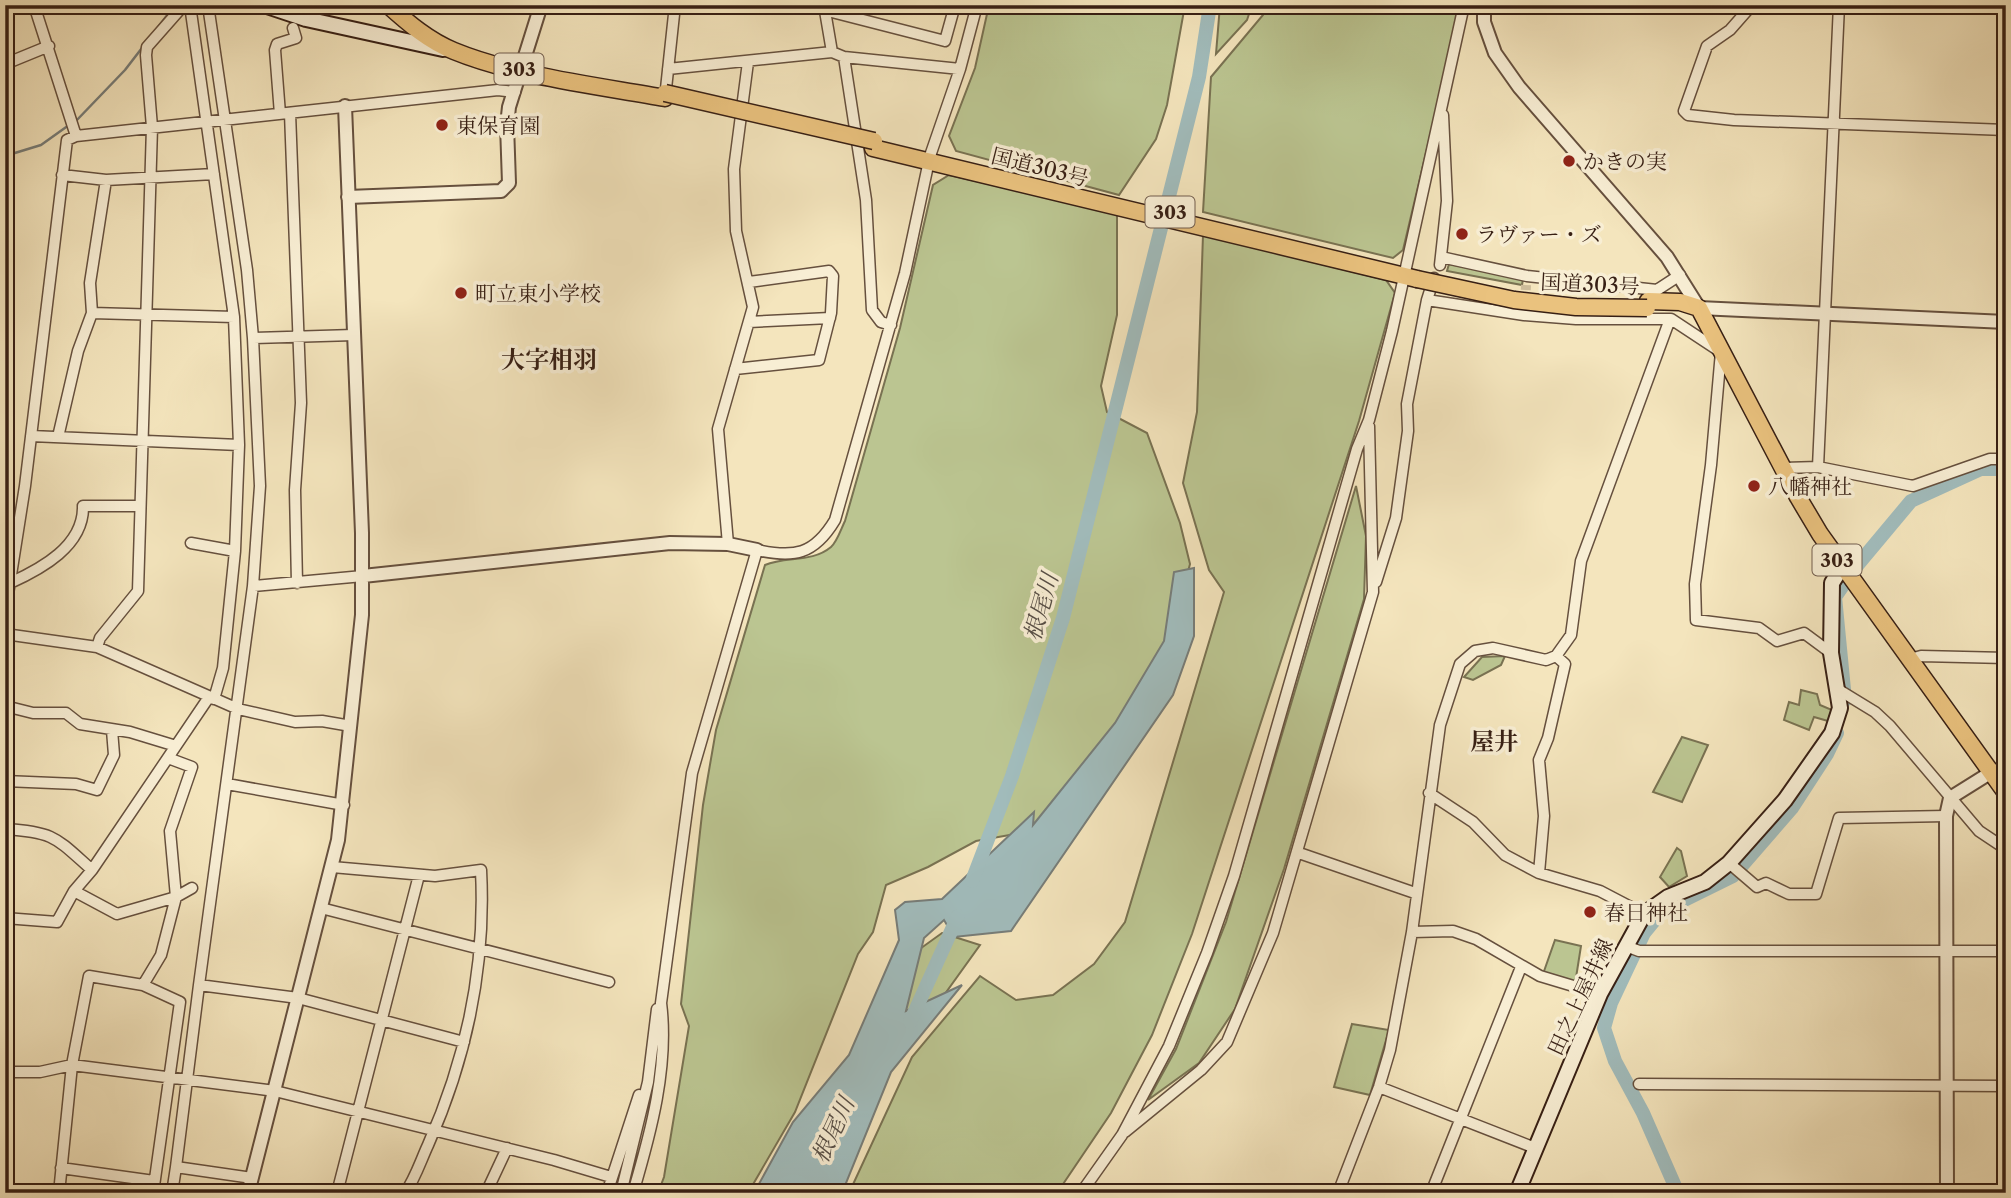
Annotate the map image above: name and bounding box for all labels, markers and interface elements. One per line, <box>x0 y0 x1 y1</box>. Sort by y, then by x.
road number: 303 <box>494 54 544 85</box>
place label: 東保育園 <box>456 113 540 138</box>
marker: 東保育園 <box>434 117 450 133</box>
street label: 国道303号 <box>989 143 1091 191</box>
place label: かきの実 <box>1583 149 1667 174</box>
marker: かきの実 <box>1561 153 1577 169</box>
road number: 303 <box>1146 196 1194 228</box>
place label: ラヴァー・ズ <box>1476 222 1602 247</box>
marker: ラヴァー・ズ <box>1454 226 1470 242</box>
street label: 国道303号 <box>1540 269 1640 299</box>
place label: 町立東小学校 <box>475 281 601 306</box>
marker: 町立東小学校 <box>453 285 469 301</box>
district label: 大字相羽 <box>501 345 597 374</box>
place label: 八幡神社 <box>1768 474 1852 499</box>
marker: 八幡神社 <box>1746 478 1762 494</box>
road number: 303 <box>1812 544 1862 576</box>
water label: 根尾川 <box>1018 567 1065 644</box>
district label: 屋井 <box>1470 727 1518 756</box>
place label: 春日神社 <box>1604 900 1688 925</box>
marker: 春日神社 <box>1582 904 1598 920</box>
street label: 田之上屋井線 <box>1542 935 1618 1059</box>
water label: 根尾川 <box>806 1090 862 1167</box>

